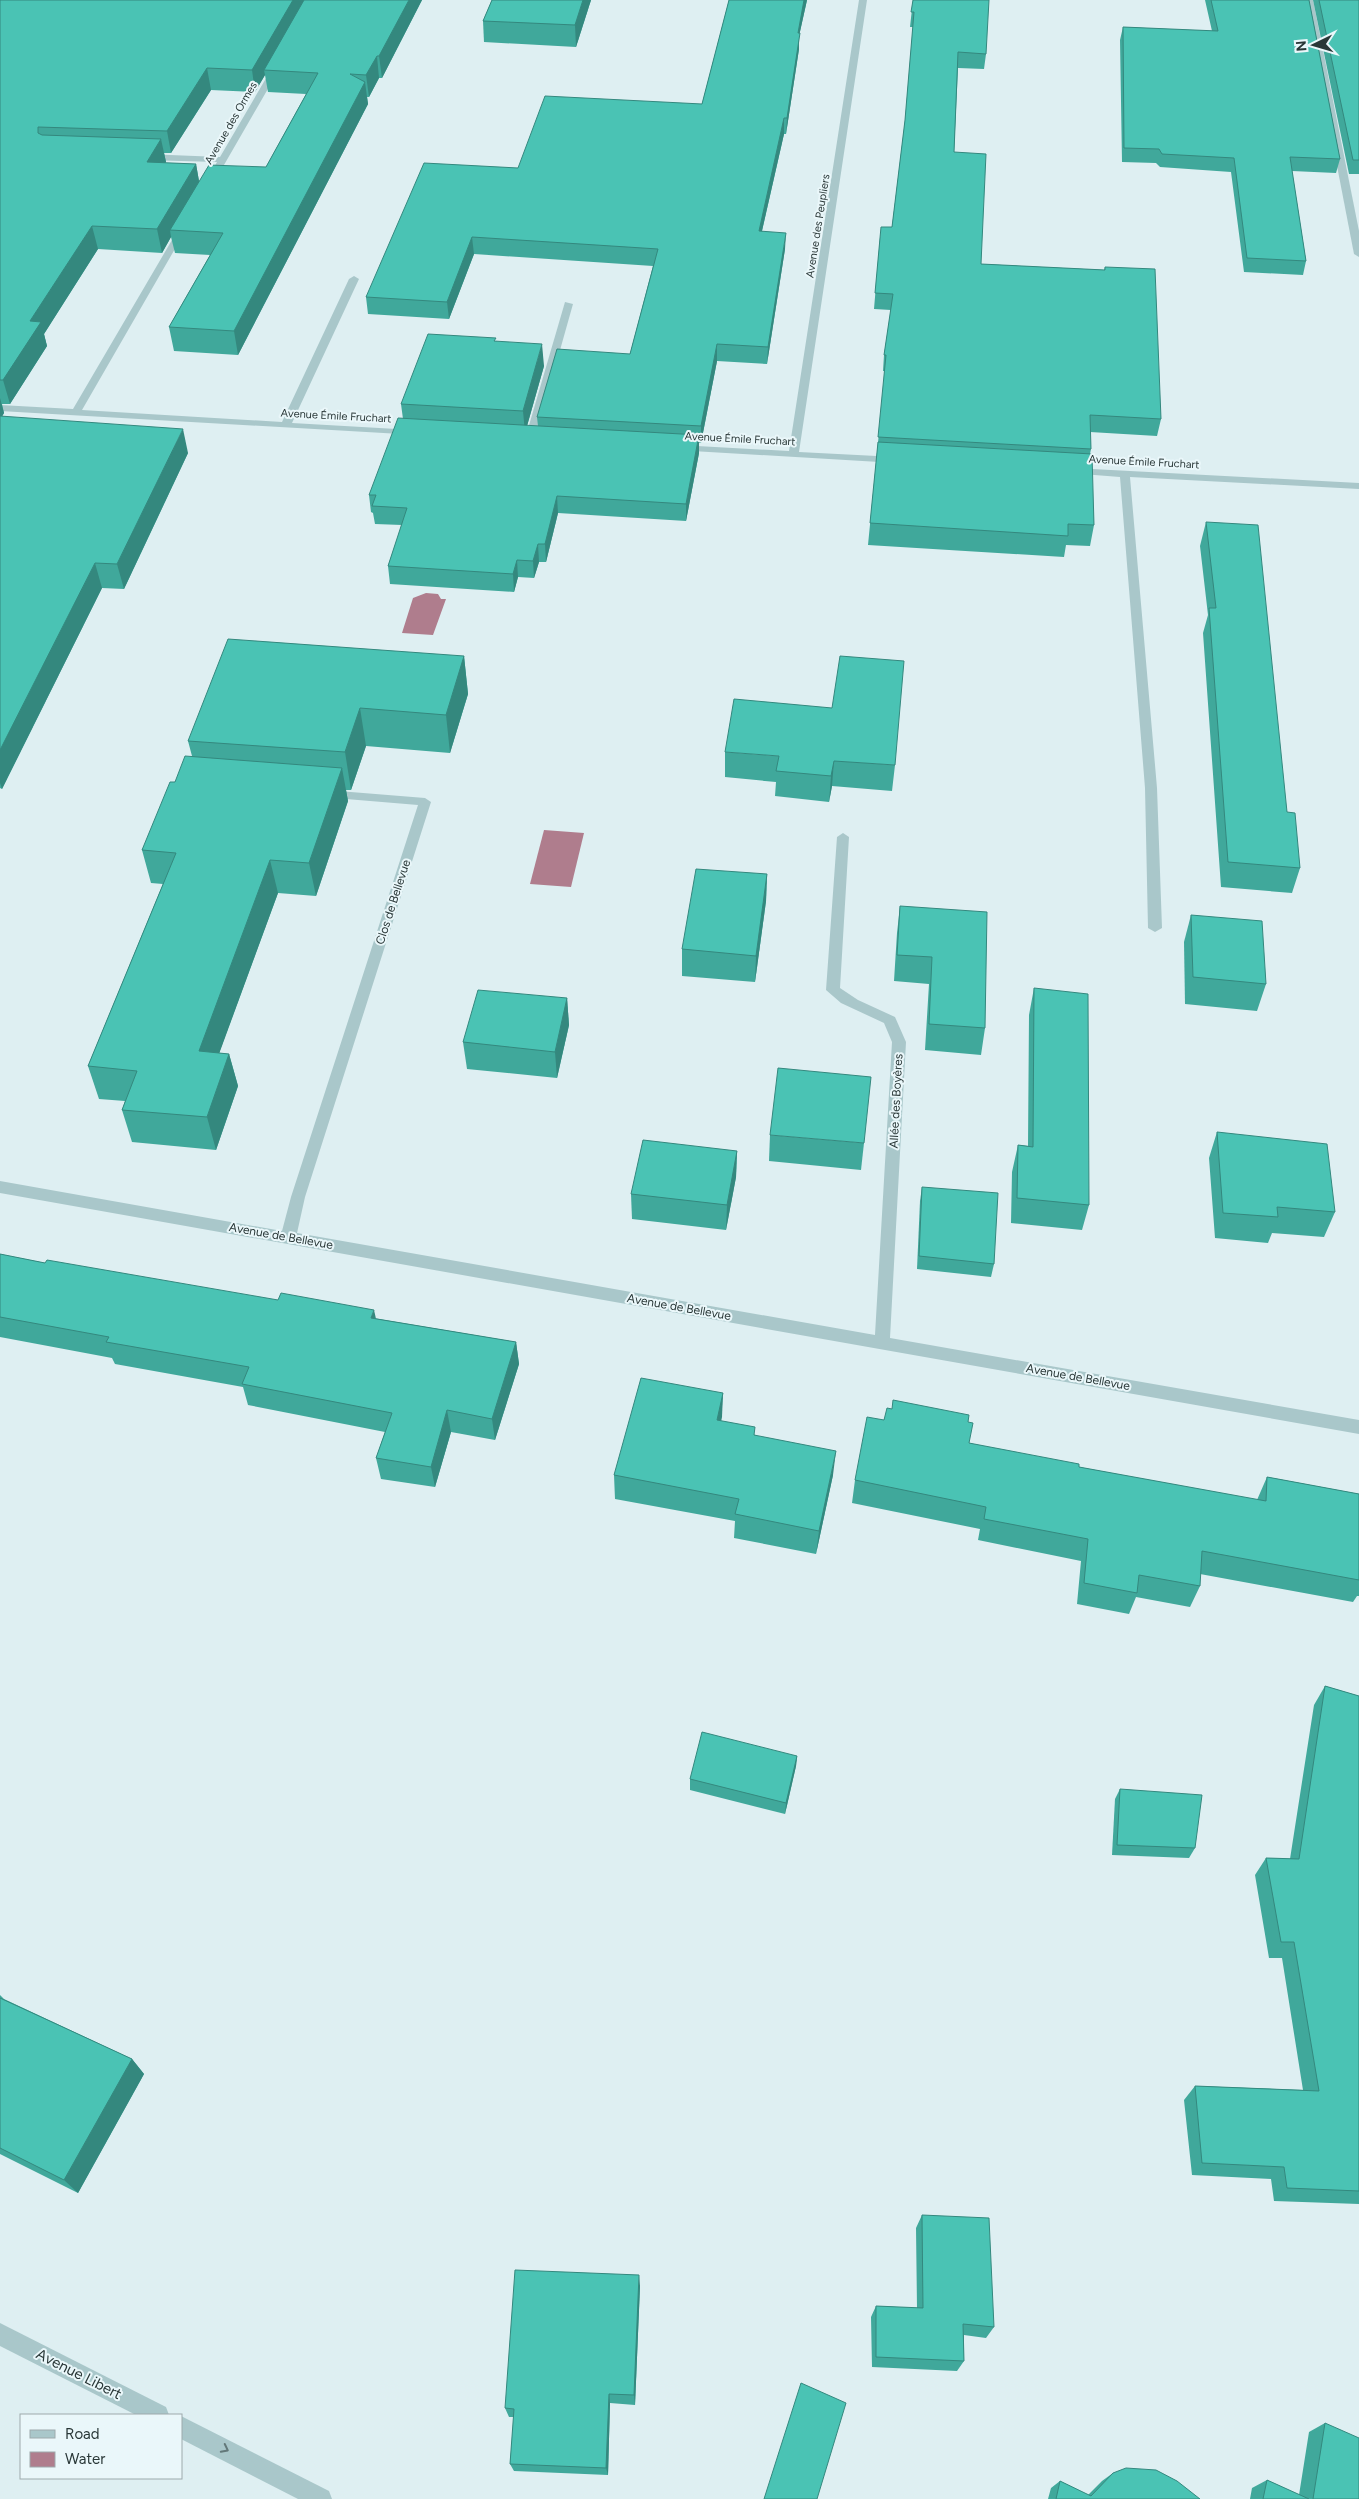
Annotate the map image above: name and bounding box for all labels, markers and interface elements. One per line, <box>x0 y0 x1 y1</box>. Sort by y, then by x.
north arrow <box>1289 20 1339 70</box>
text: N <box>1293 40 1310 52</box>
street label: Avenue des Ormes <box>202 79 260 167</box>
street label: Avenue des Peupliers <box>803 173 833 279</box>
street label: Avenue Émile Fruchart <box>280 407 392 425</box>
street label: Avenue Émile Fruchart <box>684 430 796 448</box>
street label: Avenue Émile Fruchart <box>1088 453 1200 471</box>
street label: Clos de Bellevue <box>373 857 413 946</box>
street label: Allée des Boyères <box>887 1053 905 1149</box>
street label: Avenue de Bellevue <box>228 1220 334 1252</box>
street label: Avenue de Bellevue <box>626 1291 732 1323</box>
street label: Avenue de Bellevue <box>1025 1361 1131 1393</box>
street label: Avenue Libert <box>33 2345 125 2403</box>
legend <box>20 2414 182 2479</box>
text: Road <box>65 2425 100 2443</box>
one-way arrow <box>219 2443 228 2453</box>
text: Water <box>65 2450 105 2468</box>

